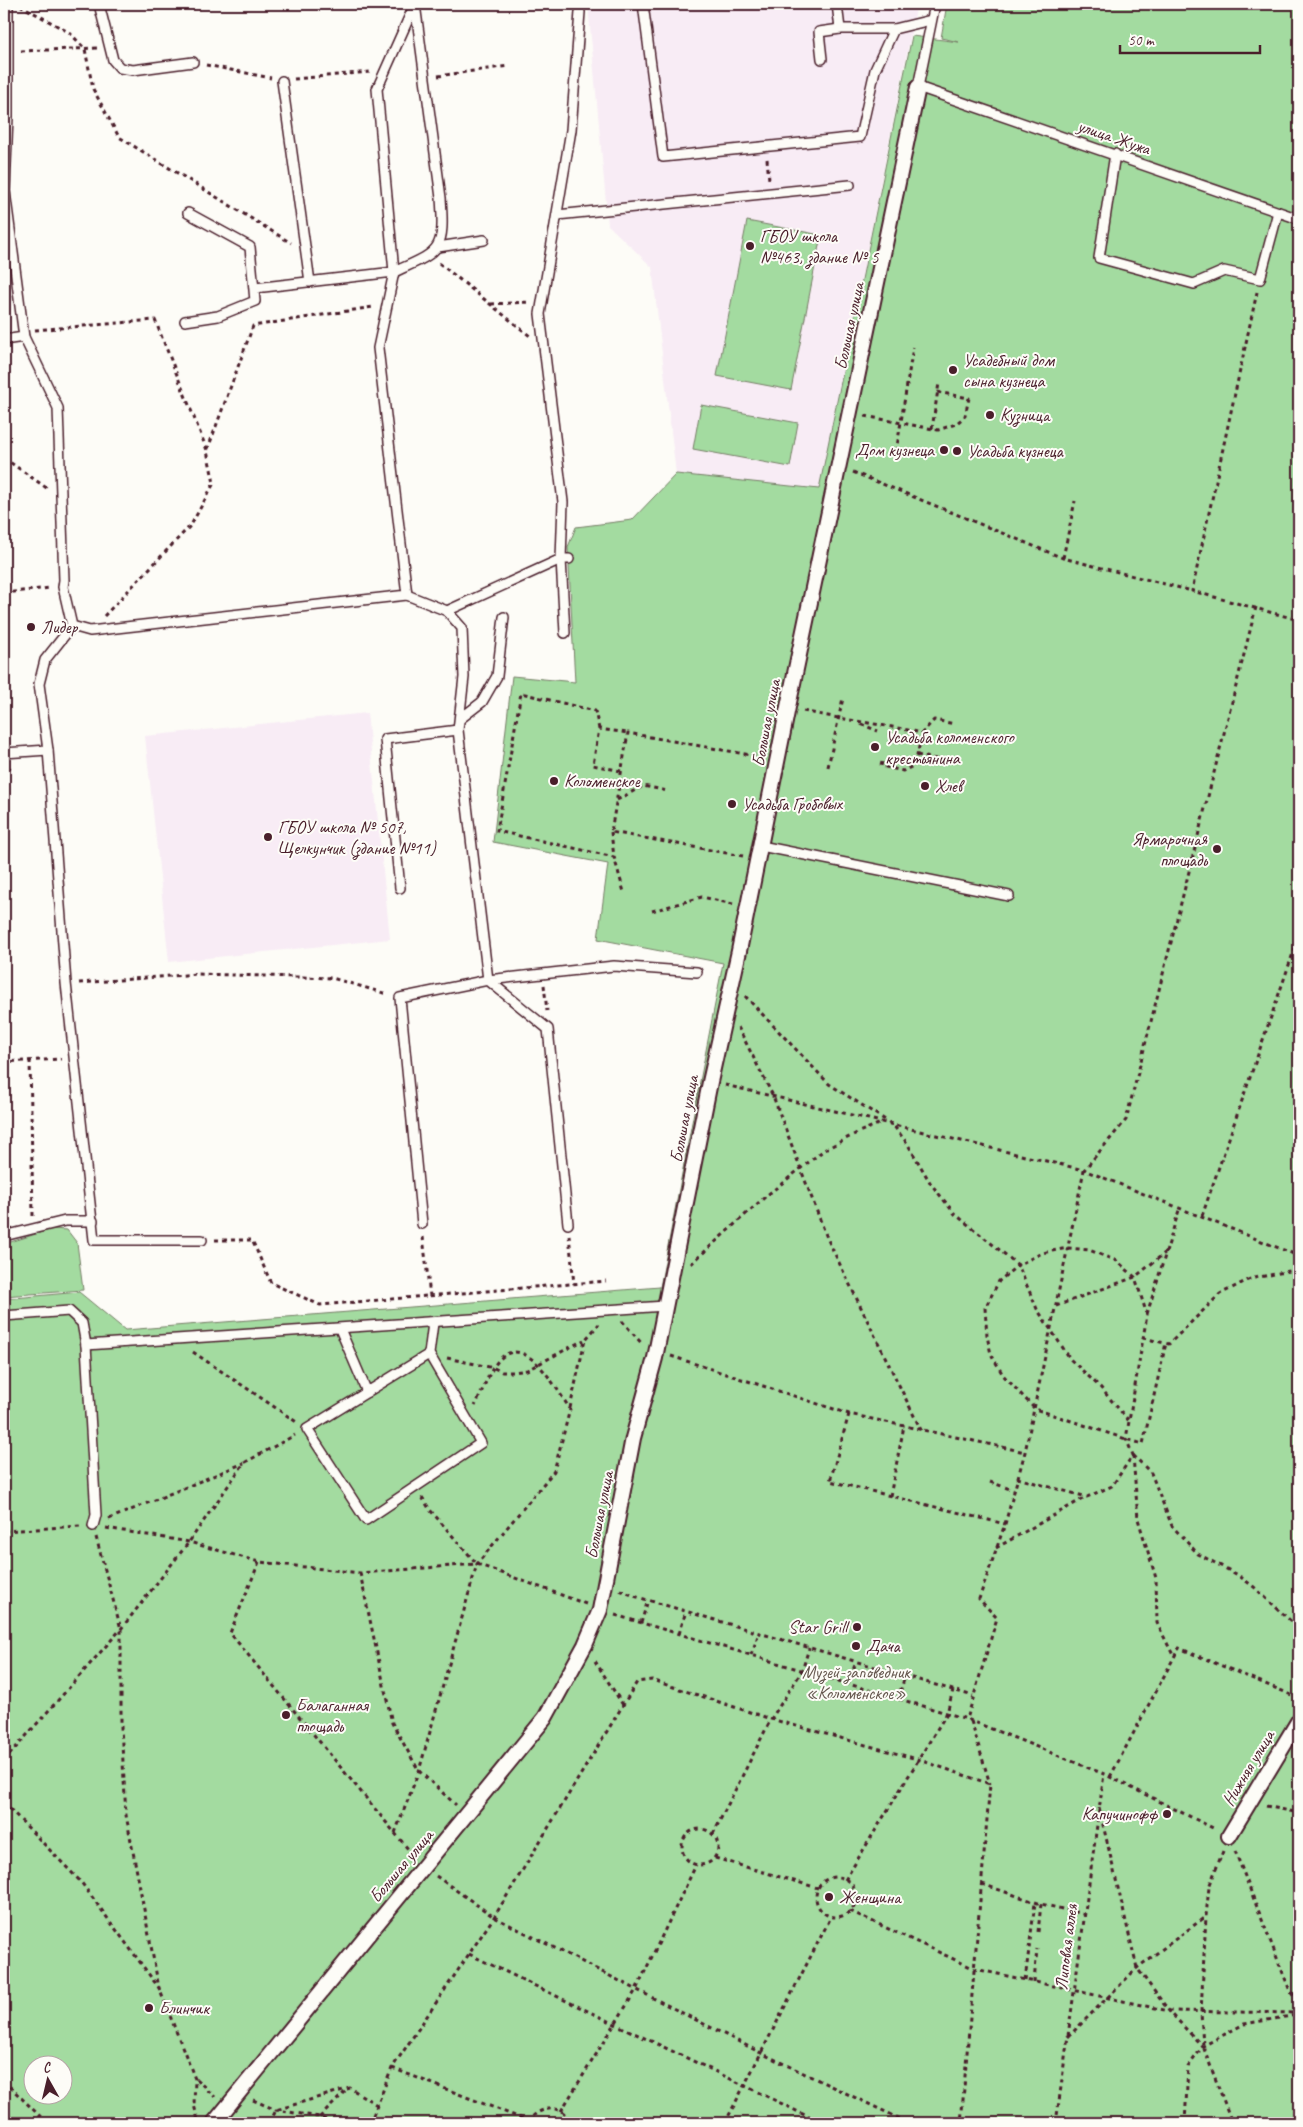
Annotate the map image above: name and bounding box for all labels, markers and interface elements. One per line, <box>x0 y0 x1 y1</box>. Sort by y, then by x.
scale bar <box>1120 22 1260 54</box>
text: 50 m <box>1128 31 1155 50</box>
street label: улица Жужа <box>1074 114 1155 160</box>
place label: ГБОУ школа №463, здание № 5 <box>760 225 879 269</box>
marker: ГБОУ школа №463, здание № 5 <box>744 240 756 252</box>
street label: Большая улица <box>829 279 869 372</box>
place label: Усадебный дом сына кузнеца <box>963 349 1056 392</box>
marker: Усадебный дом сына кузнеца <box>947 364 959 376</box>
place label: Кузница <box>1000 404 1051 427</box>
marker: Кузница <box>984 409 996 421</box>
place label: Дом кузнеца <box>855 439 935 461</box>
place label: Усадьба кузнеца <box>967 440 1065 462</box>
marker: Дом кузнеца <box>938 444 950 456</box>
marker: Усадьба кузнеца <box>951 445 963 457</box>
place label: Лидер <box>41 616 79 638</box>
marker: Лидер <box>25 621 37 633</box>
street label: Большая улица <box>747 676 786 769</box>
place label: Усадьба коломенского крестьянина <box>885 726 1016 769</box>
marker: Усадьба коломенского крестьянина <box>869 741 881 753</box>
place label: Коломенское <box>564 770 641 792</box>
marker: Коломенское <box>548 775 560 787</box>
place label: Хлев <box>935 775 965 797</box>
marker: Хлев <box>919 780 931 792</box>
place label: Усадьба Гробовых <box>742 793 844 815</box>
marker: Усадьба Гробовых <box>726 798 738 810</box>
place label: ГБОУ школа № 507, Щелкунчик (здание №11) <box>278 816 437 860</box>
place label: Ярмарочная площадь <box>1132 828 1208 871</box>
marker: ГБОУ школа № 507, Щелкунчик (здание №11) <box>262 831 274 843</box>
marker: Ярмарочная площадь <box>1211 843 1223 855</box>
street label: Большая улица <box>665 1072 704 1165</box>
street label: Большая улица <box>580 1468 619 1561</box>
place label: Star Grill <box>788 1616 850 1638</box>
marker: Star Grill <box>851 1621 863 1633</box>
place label: Дача <box>866 1635 901 1657</box>
marker: Дача <box>850 1640 862 1652</box>
park label: Музей-заповедник «Коломенское» <box>802 1661 911 1704</box>
place label: Балаганная площадь <box>296 1694 369 1737</box>
marker: Балаганная площадь <box>280 1709 292 1721</box>
street label: Нижняя улица <box>1217 1725 1280 1810</box>
place label: Капучинофф <box>1082 1803 1159 1825</box>
marker: Капучинофф <box>1161 1808 1173 1820</box>
street label: Большая улица <box>364 1824 439 1907</box>
place label: Женщина <box>839 1886 902 1908</box>
marker: Женщина <box>823 1891 835 1903</box>
street label: Липовая аллея <box>1050 1901 1082 1991</box>
place label: Блинчик <box>159 1997 211 2019</box>
marker: Блинчик <box>143 2002 155 2014</box>
north arrow <box>22 2054 72 2104</box>
text: С <box>42 2058 53 2077</box>

